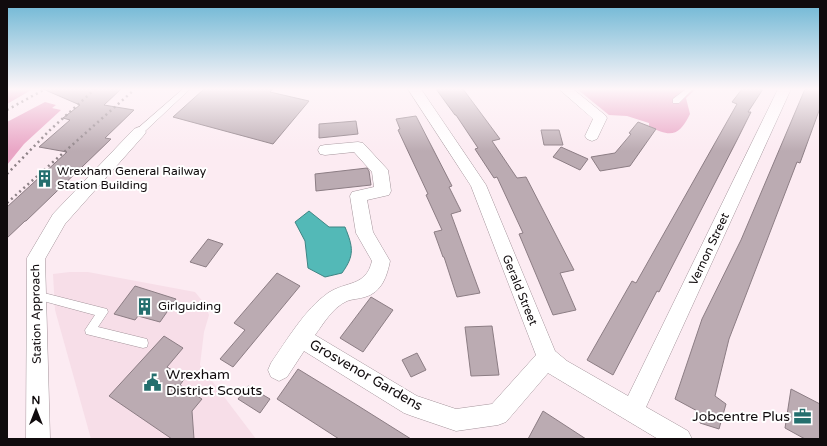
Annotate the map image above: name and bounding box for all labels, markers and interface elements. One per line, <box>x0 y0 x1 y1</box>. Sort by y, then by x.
place label: Wrexham General Railway Station Building <box>57 164 207 192</box>
building icon: Wrexham General Railway Station Building <box>34 168 54 188</box>
street label: Vernon Street <box>686 210 732 287</box>
street label: Gerald Street <box>499 253 541 328</box>
street label: Station Approach <box>28 264 44 364</box>
building icon: Girlguiding <box>135 296 155 316</box>
place label: Girlguiding <box>158 299 221 313</box>
street label: Grosvenor Gardens <box>306 336 426 414</box>
place label: Wrexham District Scouts <box>166 366 263 399</box>
public building icon: Wrexham District Scouts <box>143 372 163 392</box>
north arrow <box>16 390 56 430</box>
text: N <box>32 394 40 407</box>
office icon: Jobcentre Plus <box>793 406 813 426</box>
place label: Jobcentre Plus <box>692 408 790 425</box>

